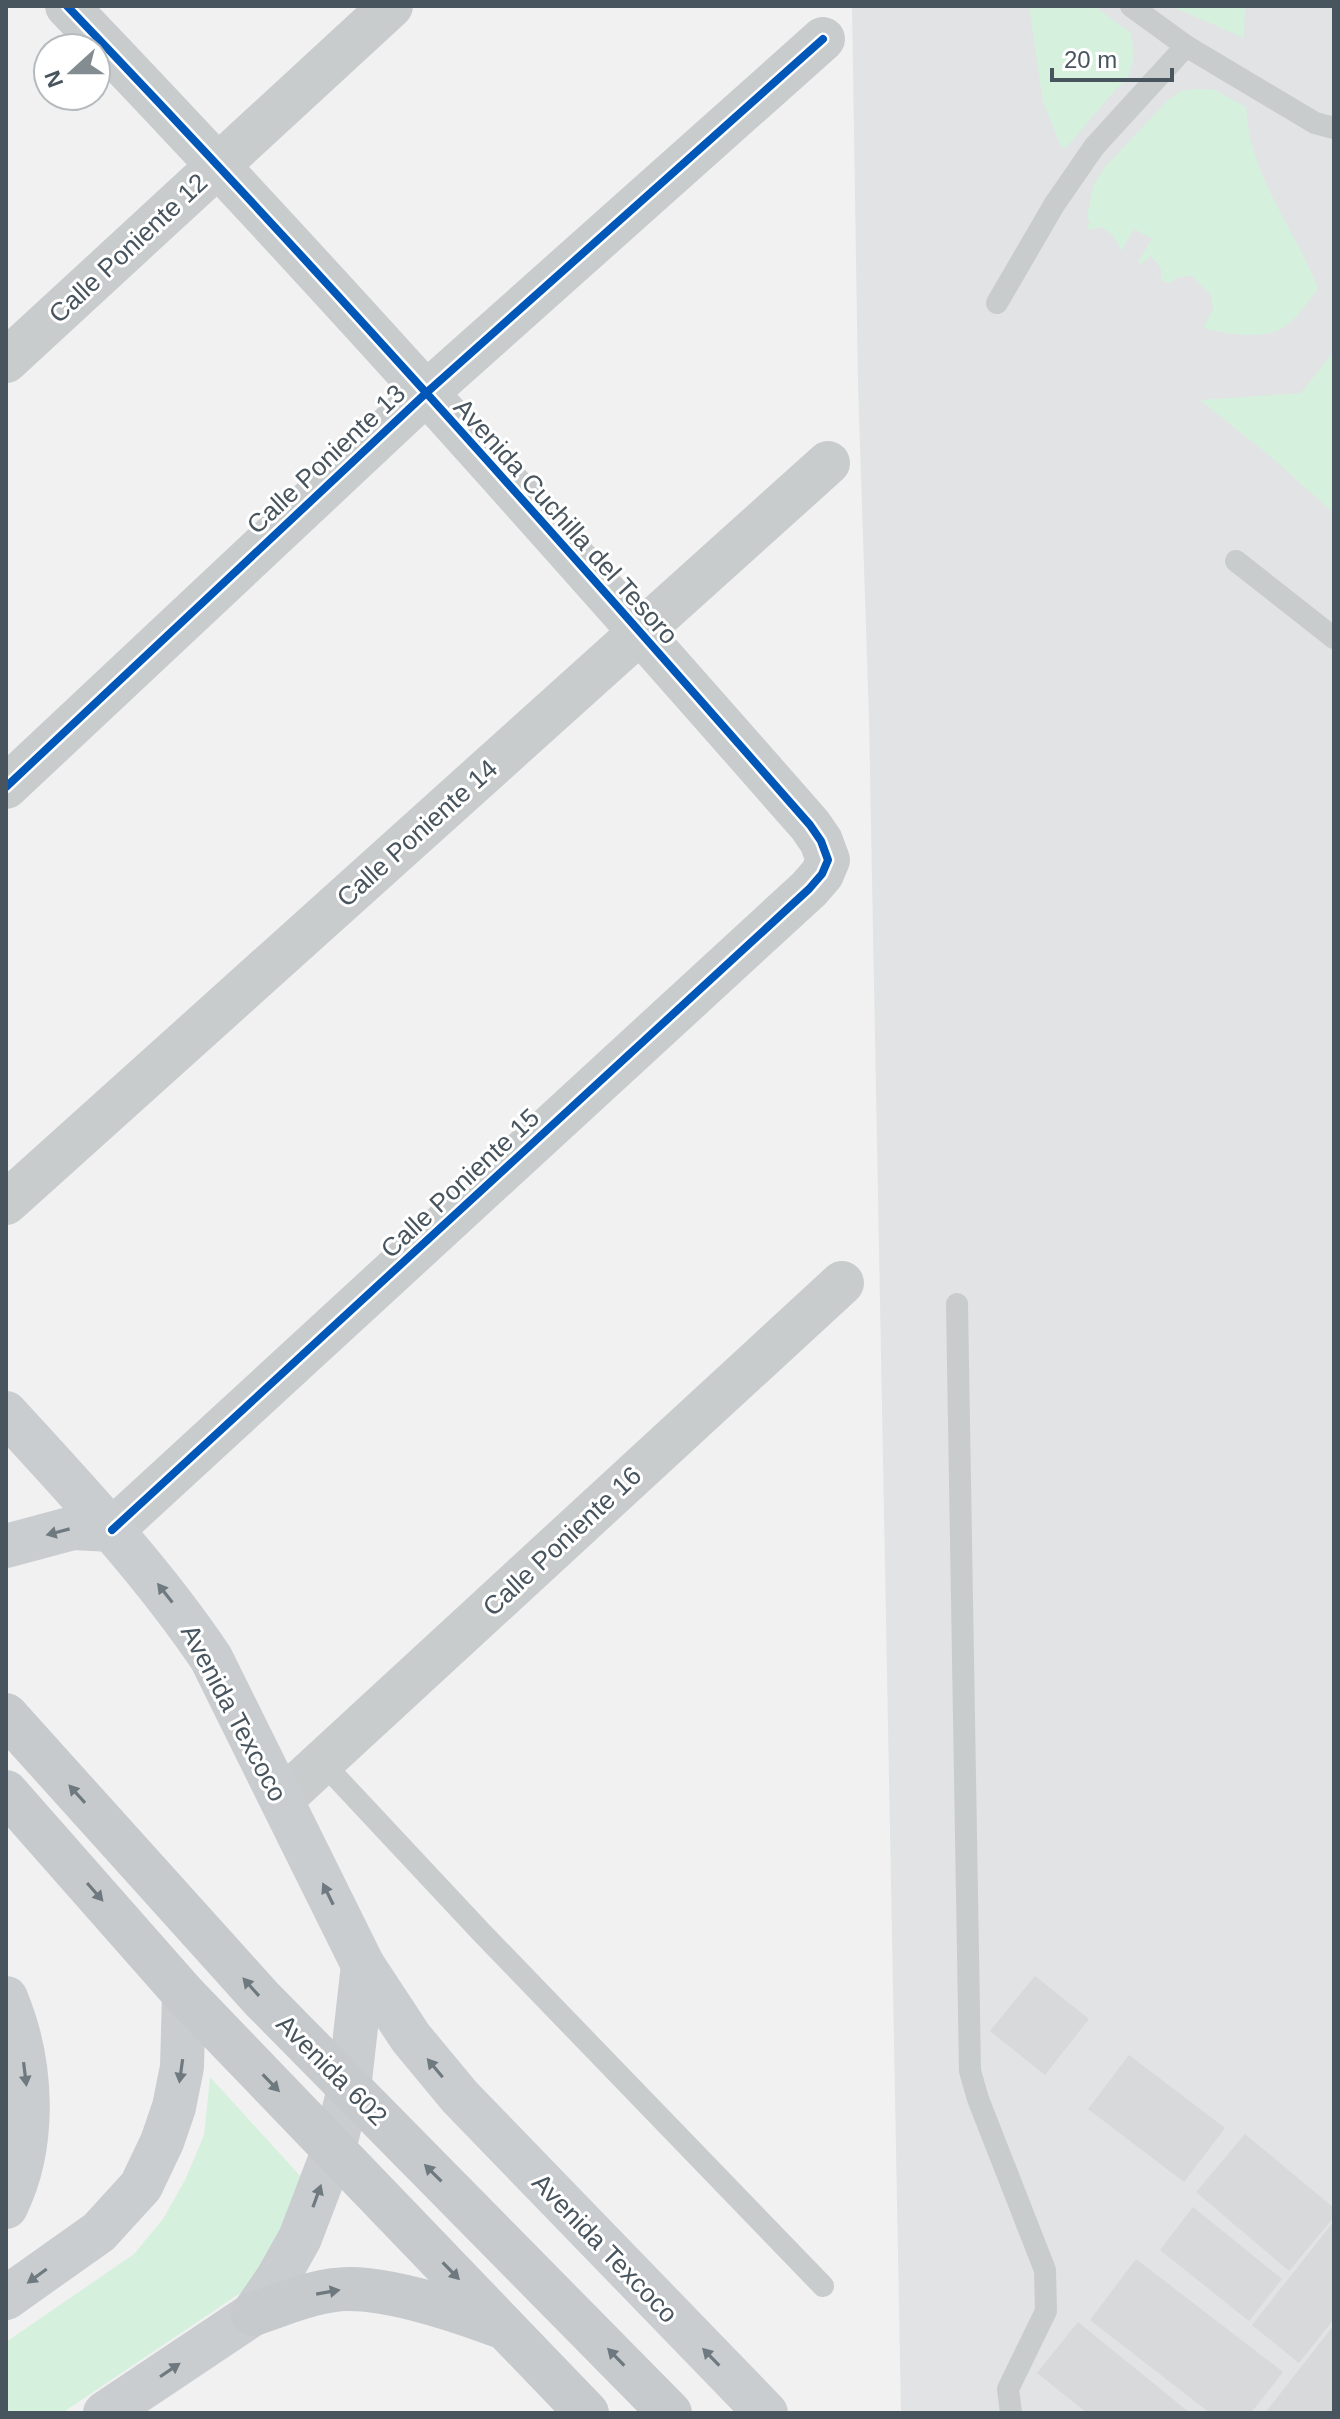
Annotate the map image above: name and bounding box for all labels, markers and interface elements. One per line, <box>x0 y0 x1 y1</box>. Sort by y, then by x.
north arrow <box>32 32 112 112</box>
scale bar <box>1052 32 1172 82</box>
text: 20 m <box>1064 46 1117 73</box>
text: N <box>39 67 68 91</box>
street label: Calle Poniente 12 <box>43 167 213 329</box>
street label: Calle Poniente 13 <box>241 378 411 540</box>
street label: Avenida Cuchilla del Tesoro <box>448 392 684 650</box>
street label: Calle Poniente 14 <box>331 753 503 913</box>
street label: Calle Poniente 15 <box>375 1102 545 1264</box>
street label: Calle Poniente 16 <box>477 1460 647 1622</box>
one-way arrow <box>46 1527 71 1539</box>
one-way arrow <box>157 1583 173 1603</box>
street label: Avenida Texcoco <box>175 1620 293 1806</box>
one-way arrow <box>69 1784 86 1804</box>
one-way arrow <box>85 1883 103 1902</box>
one-way arrow <box>321 1883 335 1906</box>
one-way arrow <box>242 1977 260 1997</box>
street label: Avenida 602 <box>270 2008 394 2132</box>
one-way arrow <box>427 2058 444 2078</box>
one-way arrow <box>174 2059 186 2084</box>
one-way arrow <box>19 2062 32 2087</box>
one-way arrow <box>261 2073 280 2092</box>
one-way arrow <box>424 2164 443 2182</box>
street label: Avenida Texcoco <box>526 2167 684 2329</box>
one-way arrow <box>311 2184 324 2208</box>
one-way arrow <box>441 2261 460 2280</box>
one-way arrow <box>27 2268 48 2283</box>
one-way arrow <box>316 2286 341 2298</box>
one-way arrow <box>607 2348 626 2367</box>
one-way arrow <box>703 2348 721 2367</box>
one-way arrow <box>159 2363 181 2377</box>

